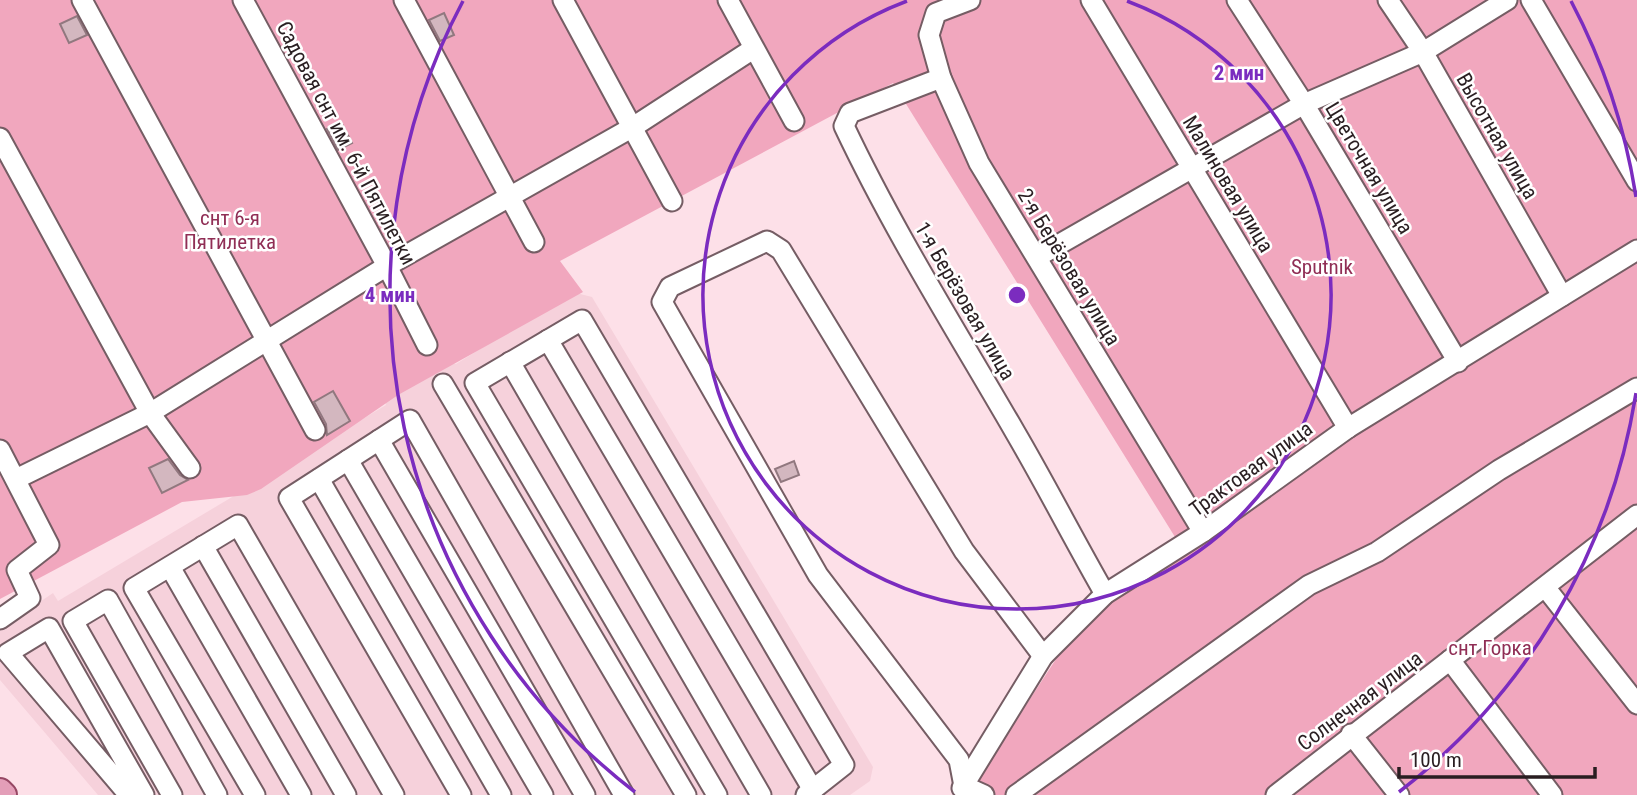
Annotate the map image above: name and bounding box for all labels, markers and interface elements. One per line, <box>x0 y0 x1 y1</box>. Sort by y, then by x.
street label: Садовая снт им. 6-й Пятилетки <box>272 17 420 269</box>
text: 2 мин <box>1214 61 1264 85</box>
street label: Высотная улица <box>1451 69 1543 203</box>
street label: Цветочная улица <box>1320 98 1418 238</box>
street label: Малиновая улица <box>1178 111 1278 257</box>
street label: 2-я Берёзовая улица <box>1013 184 1125 350</box>
park label: снт 6-я Пятилетка <box>184 206 276 254</box>
street label: 1-я Берёзовая улица <box>910 218 1020 384</box>
park label: Sputnik <box>1291 255 1354 279</box>
text: 4 мин <box>365 283 415 307</box>
centre of rings <box>1005 283 1029 307</box>
street label: Трактовая улица <box>1185 416 1317 522</box>
park label: снт Горка <box>1448 636 1532 660</box>
street label: Солнечная улица <box>1293 646 1427 756</box>
scale bar <box>1399 736 1595 780</box>
text: 100 m <box>1410 748 1462 772</box>

